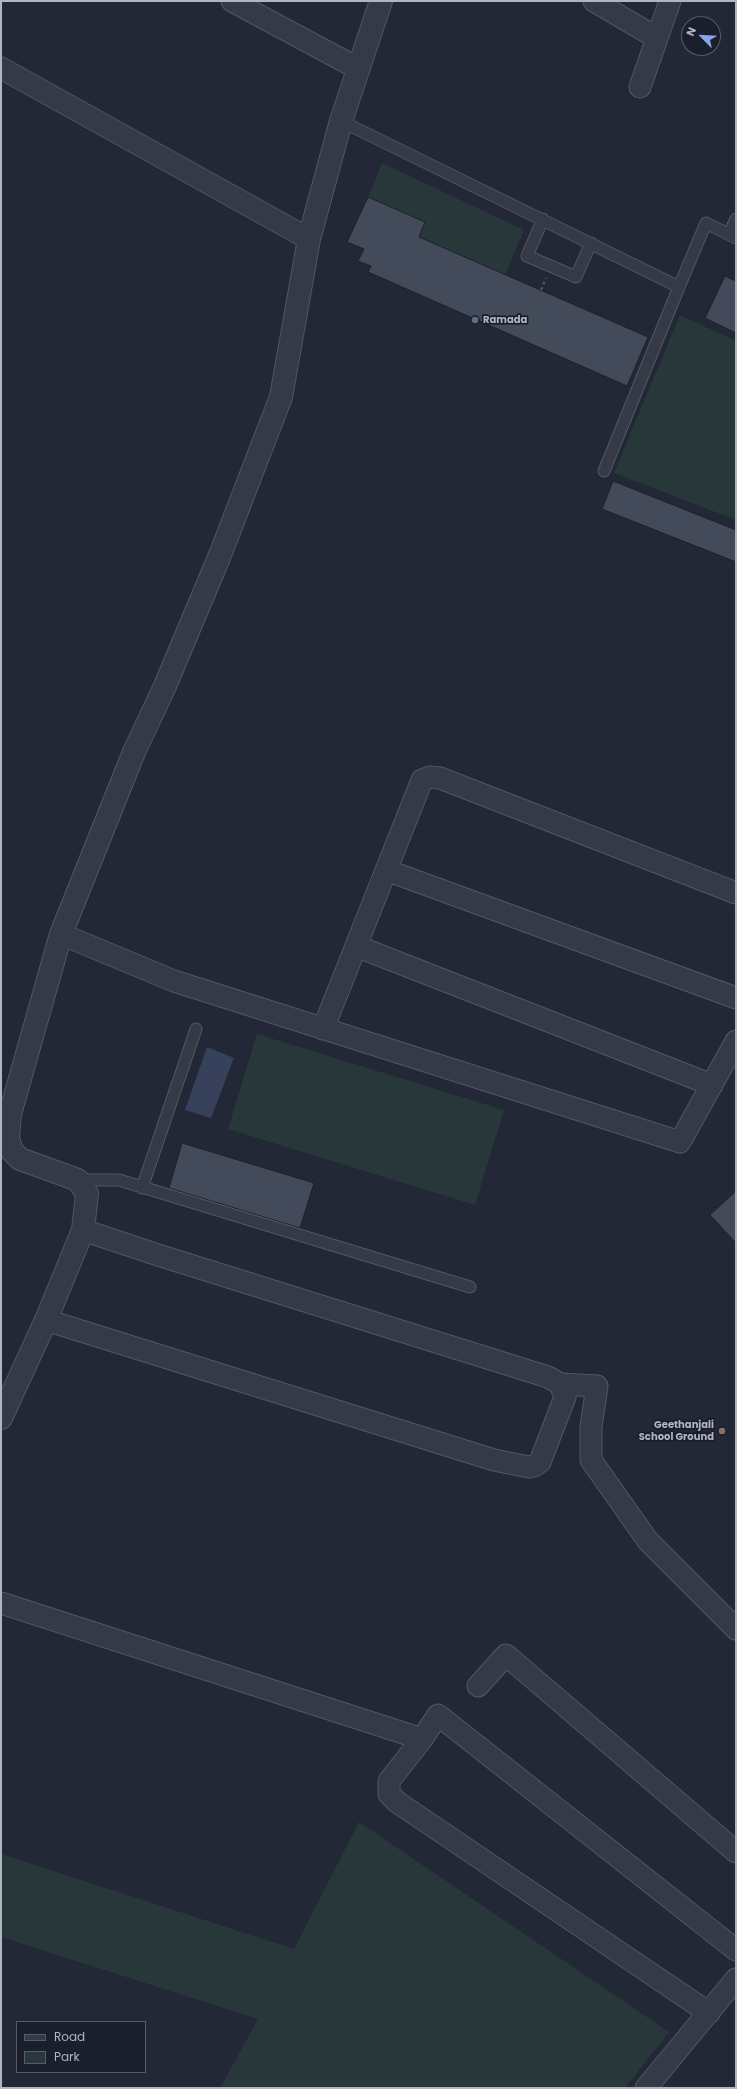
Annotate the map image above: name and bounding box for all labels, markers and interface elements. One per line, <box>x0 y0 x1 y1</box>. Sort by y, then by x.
north arrow <box>681 16 721 56</box>
text: N <box>682 24 700 39</box>
place label: Ramada <box>483 314 527 326</box>
marker: Ramada <box>470 315 480 325</box>
place label: Geethanjali School Ground <box>639 1419 714 1442</box>
marker: Geethanjali School Ground <box>717 1426 727 1436</box>
legend <box>16 2021 146 2073</box>
text: Road <box>54 2028 85 2045</box>
text: Park <box>54 2048 80 2065</box>

